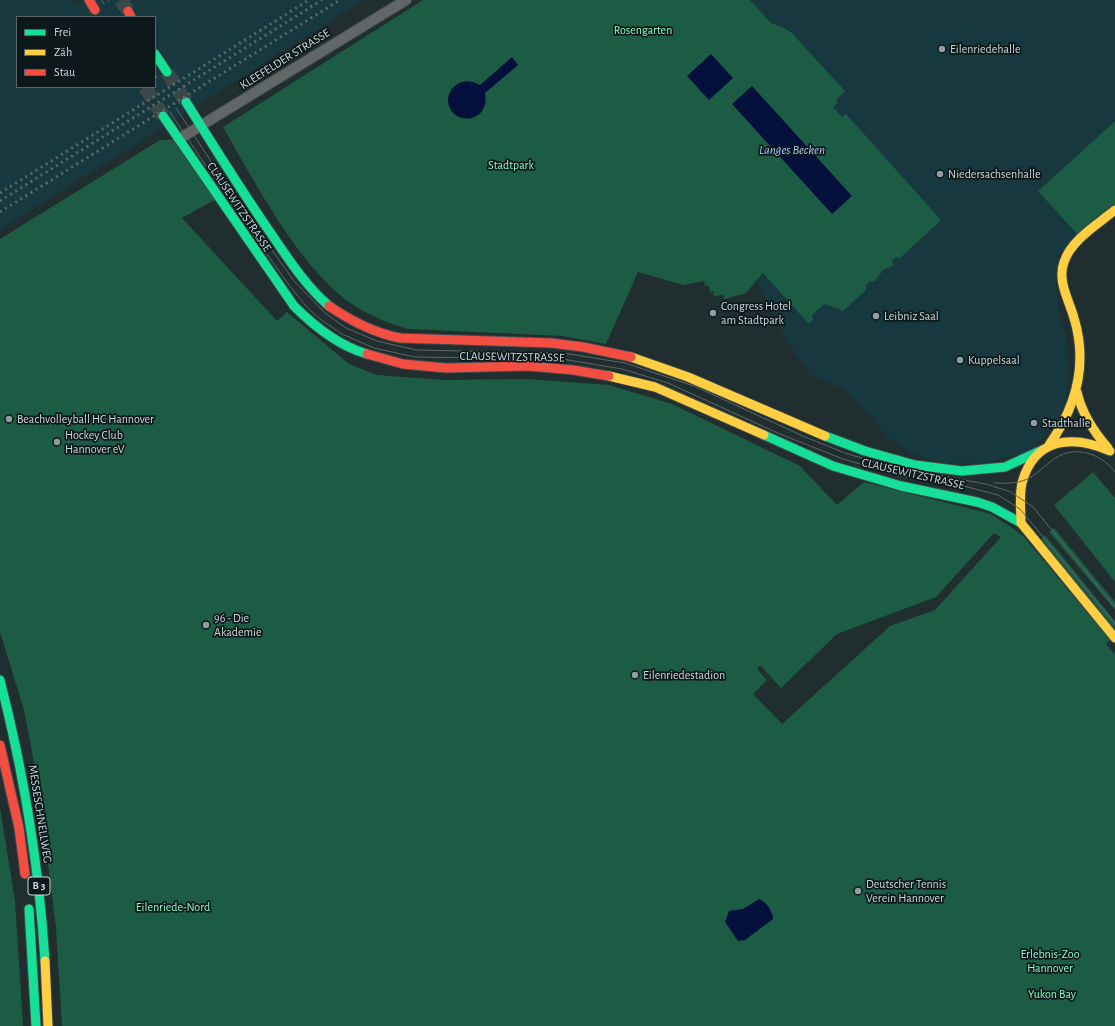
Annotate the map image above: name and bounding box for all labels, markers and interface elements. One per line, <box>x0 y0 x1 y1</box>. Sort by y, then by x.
legend <box>16 16 156 88</box>
park label: Rosengarten <box>614 23 672 37</box>
text: Frei <box>54 26 71 38</box>
street label: KLEEFELDER STRASSE <box>237 26 333 92</box>
place label: Eilenriedehalle <box>950 42 1021 56</box>
marker: Eilenriedehalle <box>937 44 947 54</box>
text: Zäh <box>54 46 72 58</box>
text: Stau <box>54 66 75 78</box>
water label: Langes Becken <box>759 142 825 158</box>
park label: Stadtpark <box>488 158 534 172</box>
street label: CLAUSEWITZSTRASSE <box>204 159 274 255</box>
place label: Niedersachsenhalle <box>948 167 1040 181</box>
marker: Niedersachsenhalle <box>935 169 945 179</box>
place label: Congress Hotel am Stadtpark <box>721 299 791 327</box>
marker: Congress Hotel am Stadtpark <box>708 308 718 318</box>
place label: Leibniz Saal <box>884 309 939 323</box>
marker: Leibniz Saal <box>871 311 881 321</box>
street label: CLAUSEWITZSTRASSE <box>459 349 565 365</box>
place label: Kuppelsaal <box>968 353 1020 367</box>
marker: Kuppelsaal <box>955 355 965 365</box>
place label: Beachvolleyball HC Hannover <box>17 412 154 426</box>
marker: Beachvolleyball HC Hannover <box>4 414 14 424</box>
place label: Stadthalle <box>1042 416 1090 430</box>
marker: Stadthalle <box>1029 418 1039 428</box>
place label: Hockey Club Hannover eV <box>65 428 124 456</box>
marker: Hockey Club Hannover eV <box>52 437 62 447</box>
street label: CLAUSEWITZSTRASSE <box>860 455 966 493</box>
place label: 96 - Die Akademie <box>214 611 261 639</box>
marker: 96 - Die Akademie <box>201 620 211 630</box>
place label: Eilenriedestadion <box>643 668 725 682</box>
marker: Eilenriedestadion <box>630 670 640 680</box>
street label: MESSESCHNELLWEG <box>25 764 55 864</box>
road number: B 3 <box>28 877 50 895</box>
place label: Deutscher Tennis Verein Hannover <box>866 877 946 905</box>
marker: Deutscher Tennis Verein Hannover <box>853 886 863 896</box>
park label: Eilenriede-Nord <box>136 900 210 914</box>
park label: Erlebnis-Zoo Hannover <box>1020 947 1080 975</box>
park label: Yukon Bay <box>1028 987 1076 1001</box>

